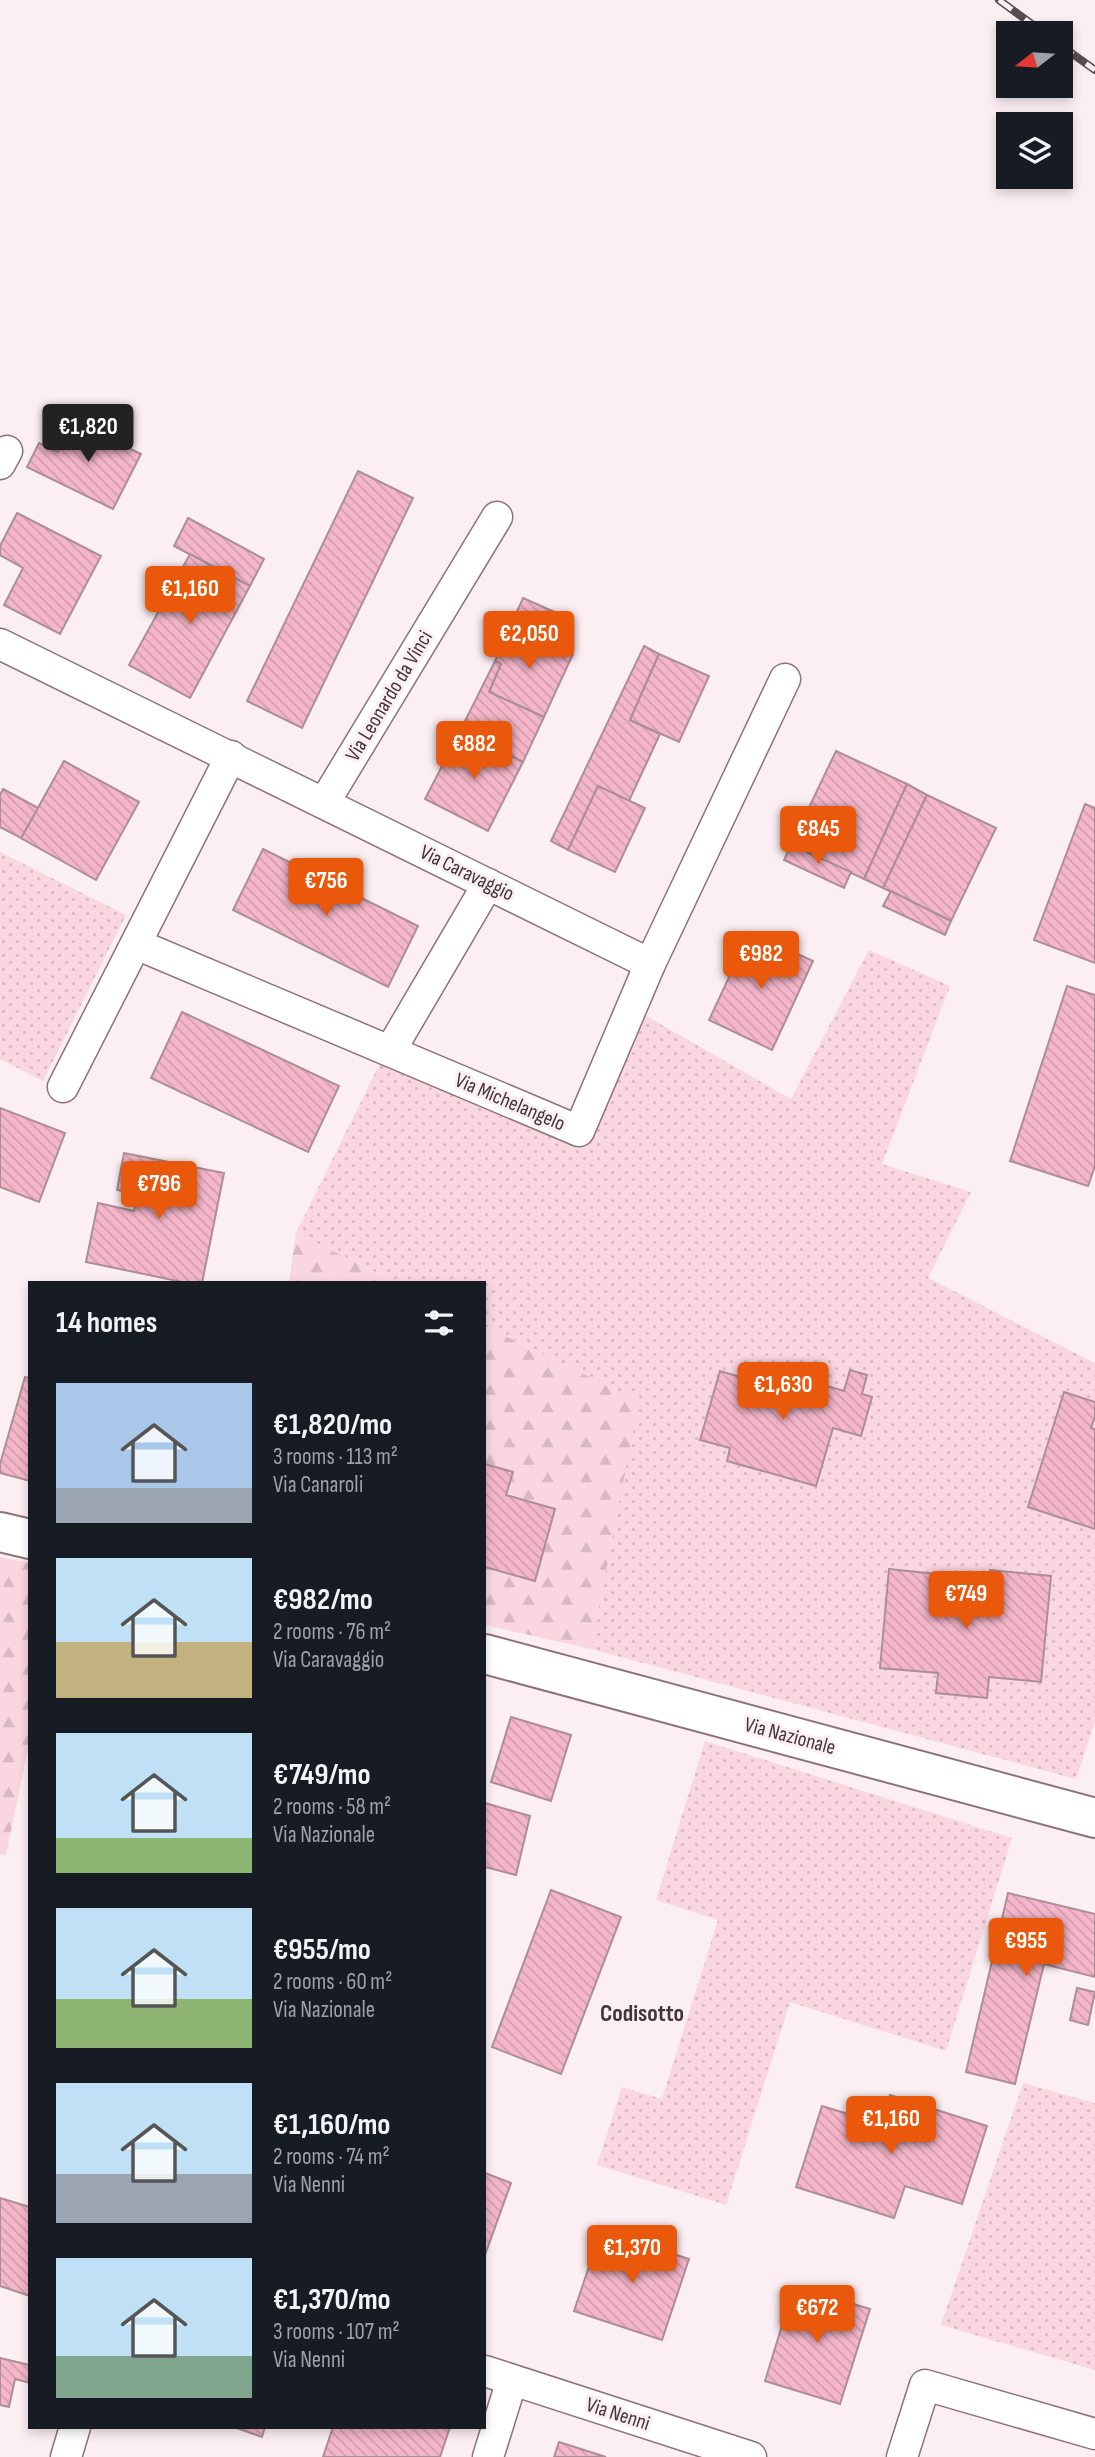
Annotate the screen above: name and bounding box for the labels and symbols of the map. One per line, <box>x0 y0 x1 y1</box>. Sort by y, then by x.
north arrow <box>996 21 1073 98</box>
pin: €1,820 <box>31 405 145 464</box>
pin: €1,160 <box>133 566 247 626</box>
pin: €2,050 <box>472 612 586 671</box>
street label: Via Leonardo da Vinci <box>340 626 438 766</box>
pin: €882 <box>433 722 515 781</box>
pin: €845 <box>777 806 859 866</box>
street label: Via Caravaggio <box>416 839 518 907</box>
pin: €756 <box>285 858 367 918</box>
pin: €982 <box>720 932 802 991</box>
street label: Via Michelangelo <box>451 1068 569 1136</box>
pin: €796 <box>118 1162 200 1221</box>
pin: €1,630 <box>726 1362 840 1422</box>
pin: €749 <box>925 1572 1007 1631</box>
street label: Via Nazionale <box>742 1712 838 1760</box>
pin: €955 <box>985 1918 1067 1978</box>
district label: Codisotto <box>600 1999 684 2028</box>
pin: €1,160 <box>834 2096 948 2156</box>
pin: €1,370 <box>575 2226 689 2285</box>
pin: €672 <box>776 2286 858 2345</box>
street label: Via Nenni <box>583 2392 653 2436</box>

